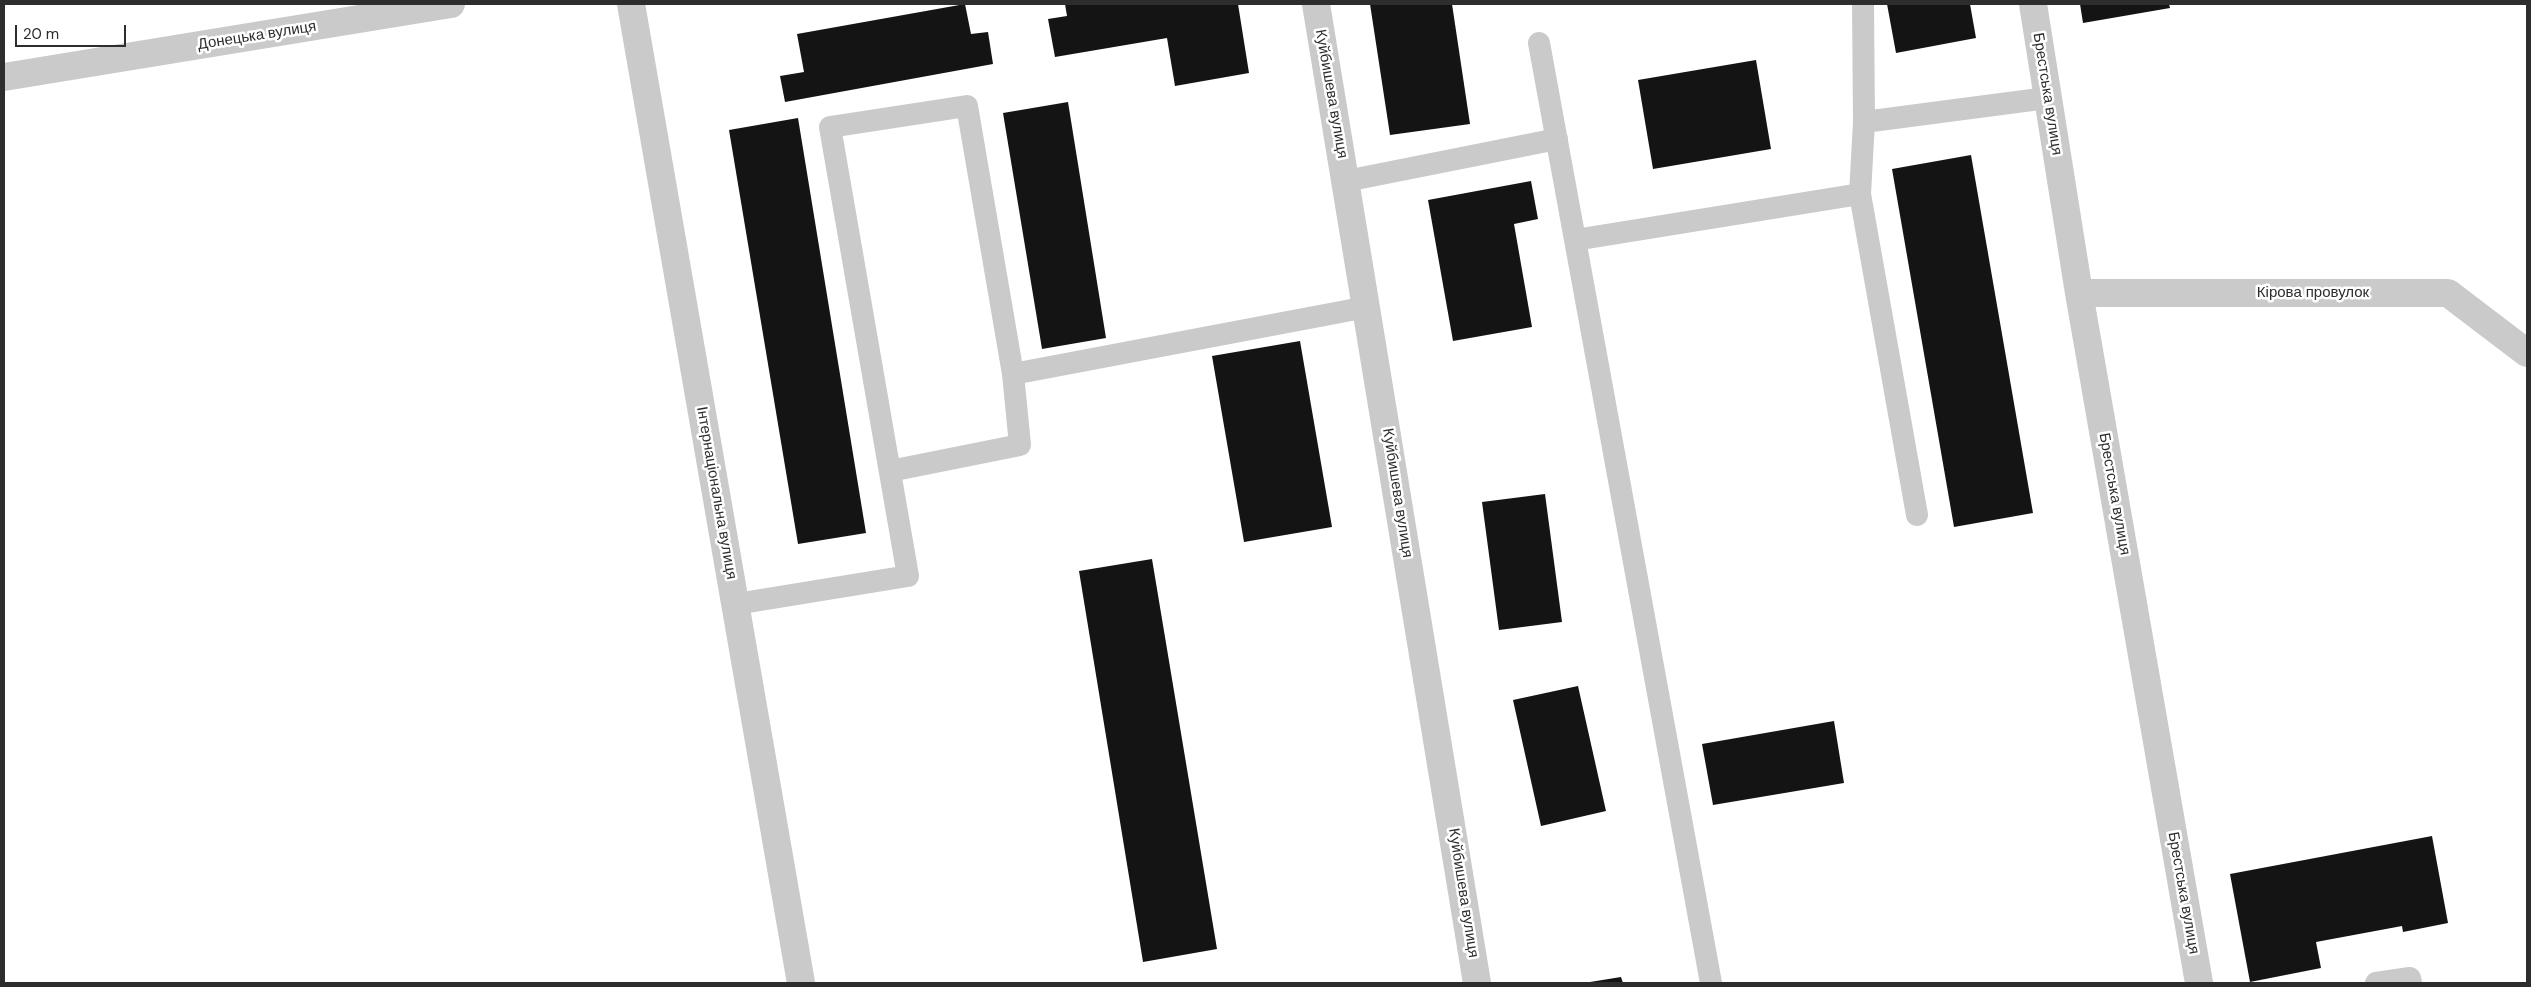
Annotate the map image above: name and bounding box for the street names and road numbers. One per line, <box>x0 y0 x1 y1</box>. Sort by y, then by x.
street label: Донецька вулиця <box>197 18 317 54</box>
street label: Куйбишева вулиця <box>1311 28 1351 160</box>
street label: Брестська вулиця <box>2028 31 2066 157</box>
street label: Кірова провулок <box>2257 284 2369 302</box>
street label: Інтернаціональна вулиця <box>692 405 740 581</box>
street label: Куйбишева вулиця <box>1378 427 1416 559</box>
street label: Брестська вулиця <box>2094 431 2134 557</box>
street label: Куйбишева вулиця <box>1444 827 1482 959</box>
street label: Брестська вулиця <box>2163 830 2203 956</box>

